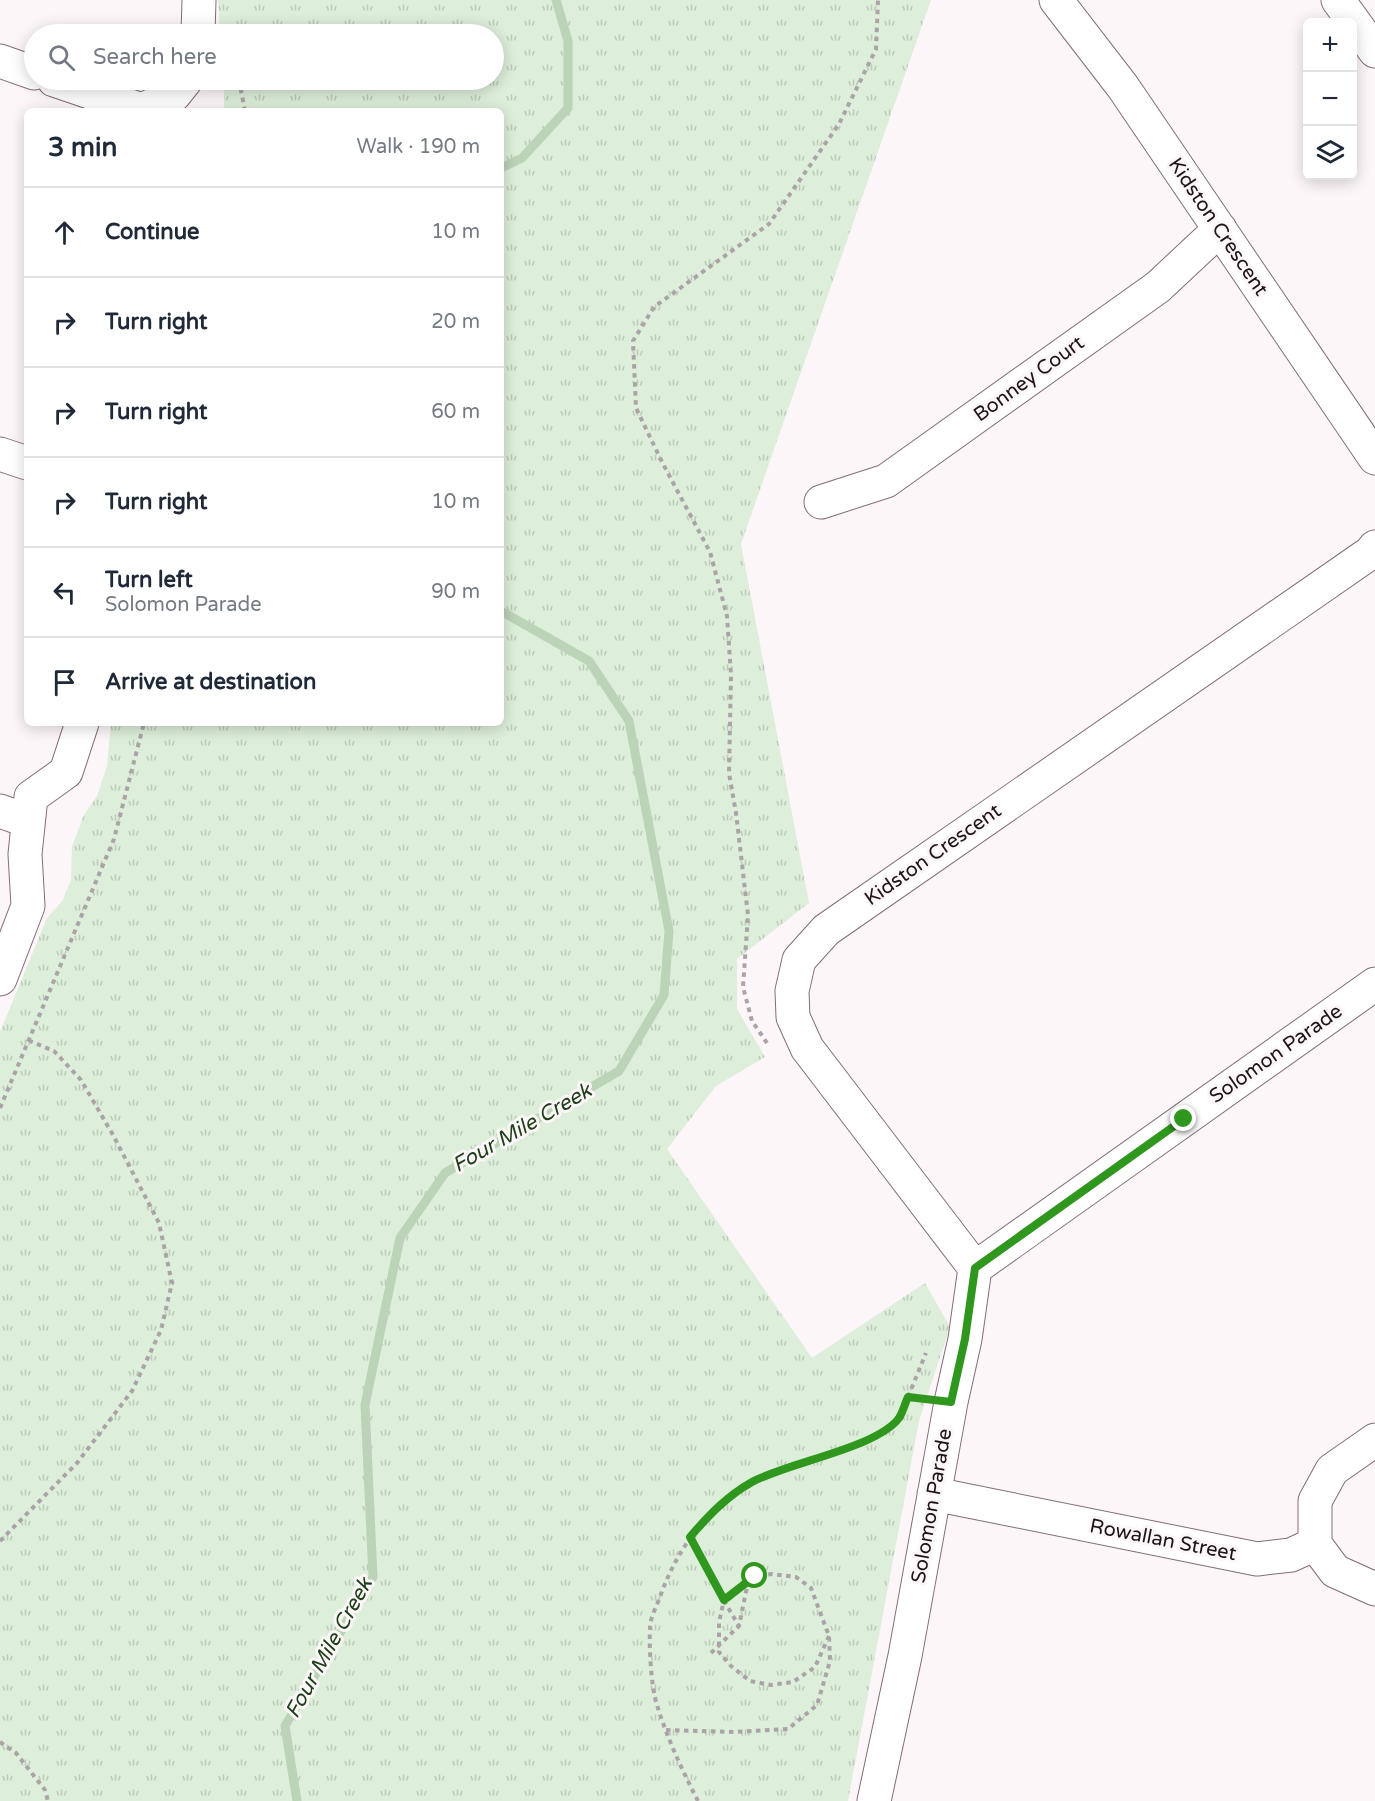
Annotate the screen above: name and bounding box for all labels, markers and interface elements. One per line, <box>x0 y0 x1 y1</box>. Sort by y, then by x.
map controls <box>1303 18 1357 180</box>
button: + <box>1303 18 1357 72</box>
search box <box>24 24 504 90</box>
icon: search <box>45 41 78 74</box>
text: Search here <box>93 44 217 70</box>
button: − <box>1303 72 1357 126</box>
button: layers <box>1303 126 1357 180</box>
text: 3 min <box>48 132 117 163</box>
text: Walk · 190 m <box>357 135 480 159</box>
street label: Kidston Crescent <box>1163 154 1273 301</box>
icon: ahead <box>48 216 81 249</box>
text: Continue <box>105 219 200 245</box>
text: 10 m <box>431 220 480 244</box>
icon: right <box>48 306 81 339</box>
text: Turn right <box>105 309 207 335</box>
text: 20 m <box>431 310 480 334</box>
street label: Bonney Court <box>969 331 1089 427</box>
icon: right <box>48 396 81 429</box>
text: Turn right <box>105 399 207 425</box>
text: 60 m <box>431 400 480 424</box>
icon: right <box>48 486 81 519</box>
text: Turn right <box>105 489 207 515</box>
text: 10 m <box>431 490 480 514</box>
text: Turn left <box>105 567 193 593</box>
icon: left <box>48 576 81 609</box>
text: 90 m <box>431 580 480 604</box>
text: Solomon Parade <box>105 593 262 617</box>
icon: arrive <box>48 666 81 699</box>
text: Arrive at destination <box>105 669 316 695</box>
street label: Kidston Crescent <box>860 799 1006 911</box>
street label: Solomon Parade <box>1205 999 1347 1109</box>
water label: Four Mile Creek <box>448 1077 597 1178</box>
route end <box>1170 1105 1196 1131</box>
street label: Solomon Parade <box>907 1427 957 1585</box>
street label: Rowallan Street <box>1088 1514 1239 1566</box>
route start <box>741 1562 767 1588</box>
water label: Four Mile Creek <box>280 1572 379 1722</box>

